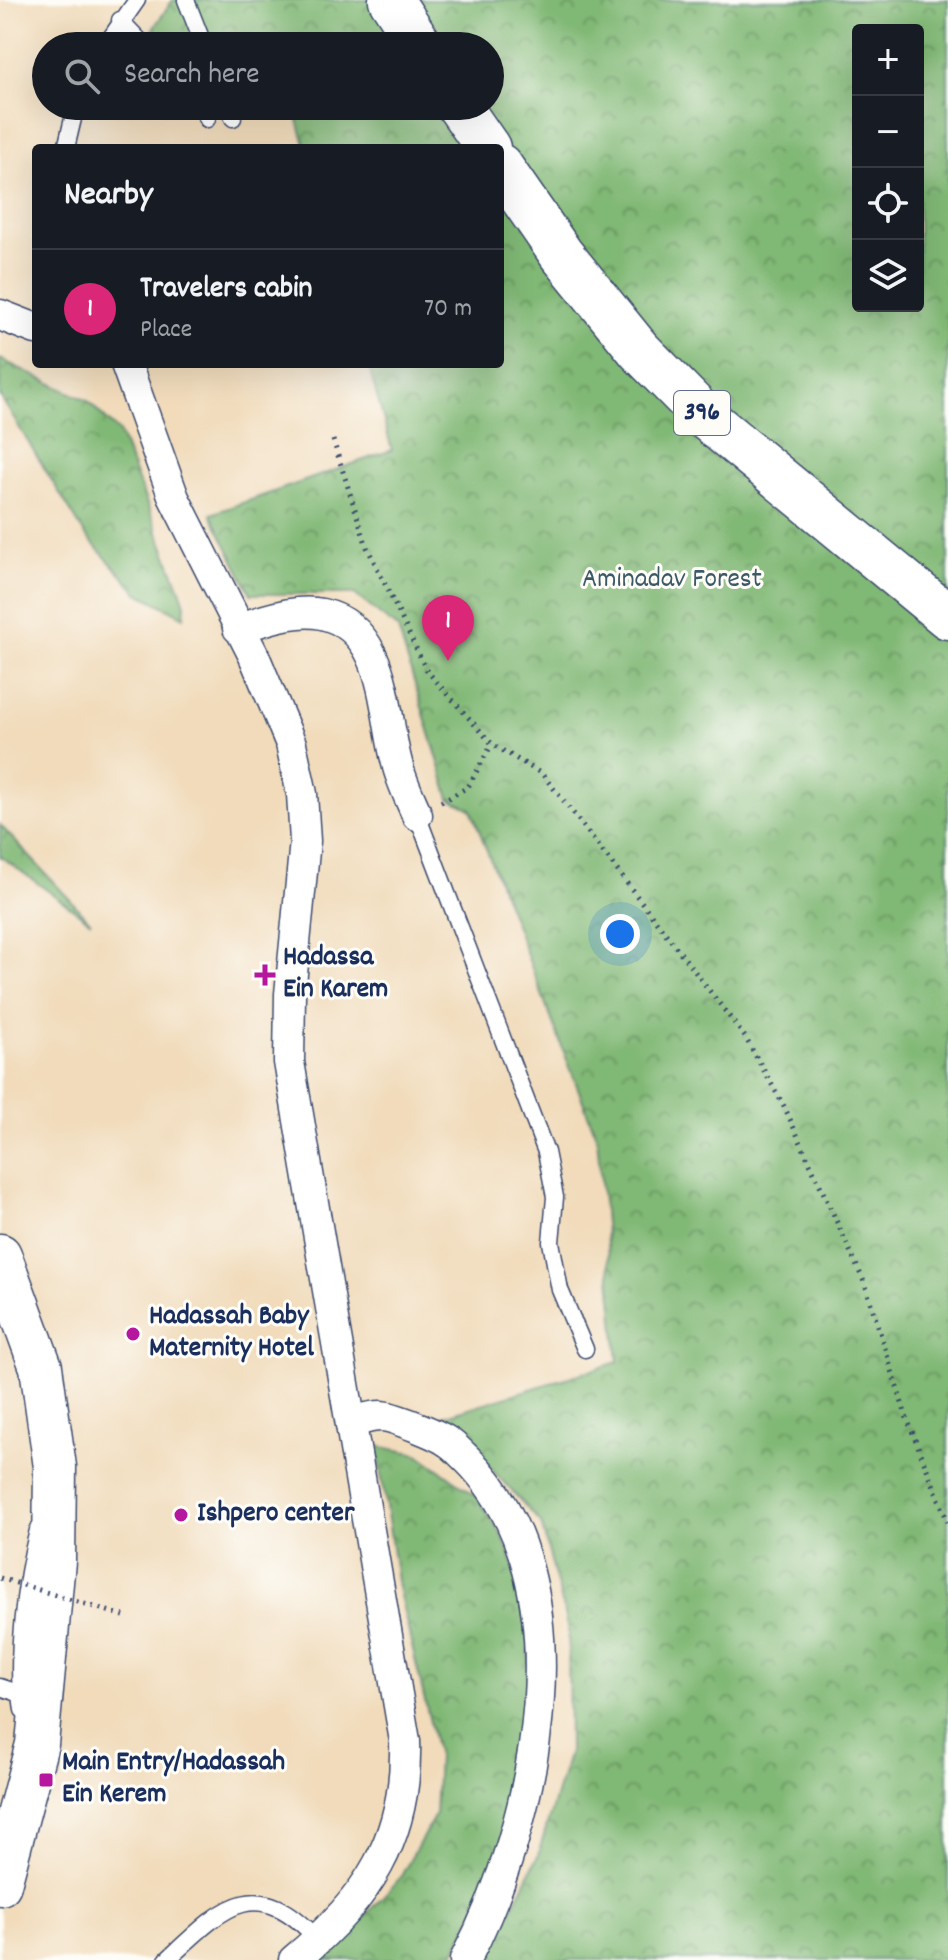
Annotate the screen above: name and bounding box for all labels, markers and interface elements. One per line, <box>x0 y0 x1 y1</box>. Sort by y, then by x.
map controls <box>852 24 924 312</box>
button: + <box>852 24 924 96</box>
search box <box>32 32 504 120</box>
icon: search <box>60 54 104 98</box>
text: Search here <box>124 55 260 98</box>
button: − <box>852 96 924 168</box>
button: locate <box>852 168 924 240</box>
text: Nearby <box>64 172 153 221</box>
button: layers <box>852 240 924 312</box>
text: Travelers cabin <box>140 269 312 312</box>
text: 1 <box>87 291 93 328</box>
text: 70 m <box>424 291 472 328</box>
text: Place <box>140 312 192 349</box>
road number: 396 <box>674 391 730 435</box>
park label: Aminadav Forest <box>582 561 762 601</box>
pin: 1 <box>422 595 474 661</box>
your location <box>600 914 640 954</box>
place label: Hadassa Ein Karem <box>283 939 388 1011</box>
marker: Hadassa Ein Karem <box>254 964 276 986</box>
place label: Hadassah Baby Maternity Hotel <box>149 1298 314 1370</box>
marker: Hadassah Baby Maternity Hotel <box>124 1325 142 1343</box>
place label: Ishpero center <box>197 1495 355 1535</box>
marker: Ishpero center <box>172 1506 190 1524</box>
place label: Main Entry/Hadassah Ein Kerem <box>62 1744 285 1816</box>
marker: Main Entry/Hadassah Ein Kerem <box>37 1771 55 1789</box>

